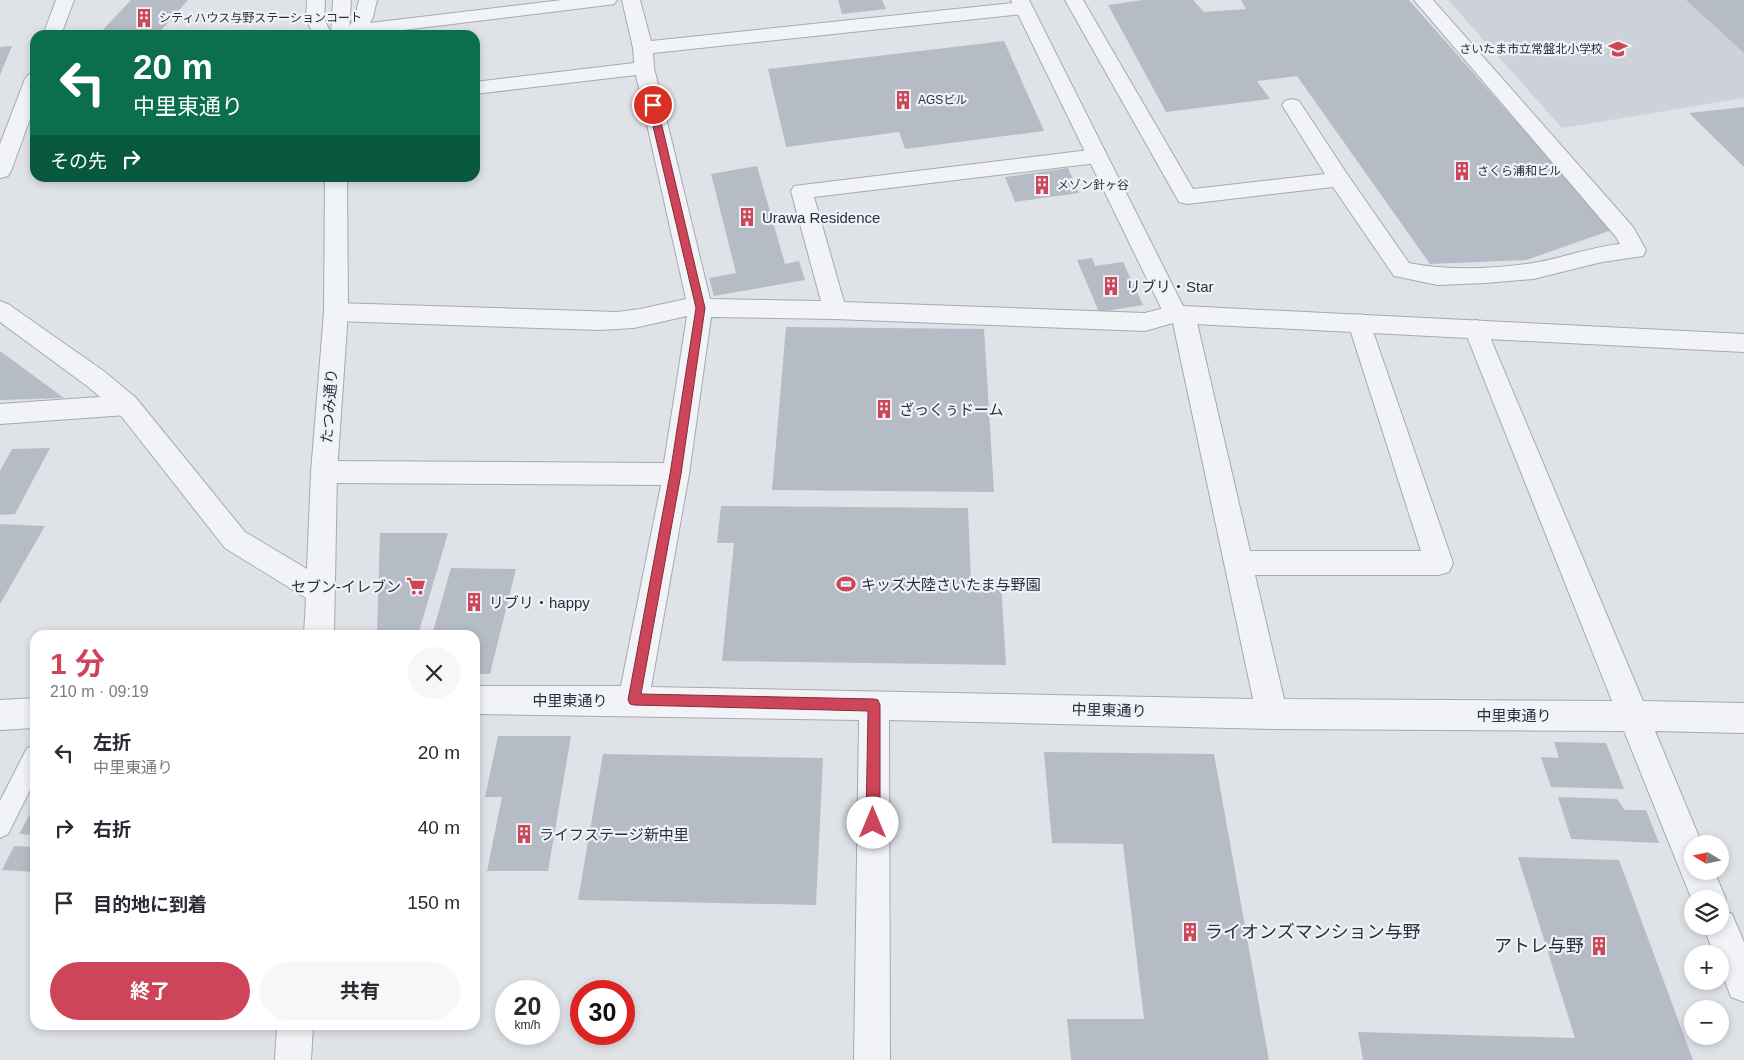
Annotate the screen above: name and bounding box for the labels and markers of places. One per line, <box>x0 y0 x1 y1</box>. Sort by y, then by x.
building icon: シティハウス与野ステーションコート <box>133 7 155 29</box>
place label: シティハウス与野ステーションコート <box>159 11 362 25</box>
school or university icon: さいたま市立常盤北小学校 <box>1607 38 1629 60</box>
place label: さいたま市立常盤北小学校 <box>1459 42 1603 56</box>
pin <box>632 84 674 126</box>
building icon: AGSビル <box>892 89 914 111</box>
place label: AGSビル <box>918 93 967 107</box>
building icon: さくら浦和ビル <box>1451 160 1473 182</box>
place label: さくら浦和ビル <box>1477 164 1561 178</box>
building icon: メゾン針ヶ谷 <box>1031 174 1053 196</box>
place label: メゾン針ヶ谷 <box>1057 178 1129 192</box>
building icon: Urawa Residence <box>736 206 758 228</box>
place label: Urawa Residence <box>762 209 880 226</box>
building icon: リブリ・Star <box>1100 275 1122 297</box>
place label: リブリ・Star <box>1126 278 1214 295</box>
building icon: ざっくぅドーム <box>873 398 895 420</box>
place label: ざっくぅドーム <box>899 401 1004 418</box>
sports icon: キッズ大陸さいたま与野園 <box>835 573 857 595</box>
supermarket icon: セブン-イレブン <box>405 575 427 597</box>
place label: キッズ大陸さいたま与野園 <box>861 576 1041 593</box>
place label: セブン-イレブン <box>291 578 401 595</box>
building icon: リブリ・happy <box>463 591 485 613</box>
place label: リブリ・happy <box>489 594 590 611</box>
building icon: ライフステージ新中里 <box>513 823 535 845</box>
place label: ライフステージ新中里 <box>539 826 689 843</box>
building icon: ライオンズマンション与野 <box>1179 921 1201 943</box>
place label: ライオンズマンション与野 <box>1205 922 1421 942</box>
building icon: アトレ与野 <box>1588 935 1610 957</box>
place label: アトレ与野 <box>1494 936 1584 956</box>

